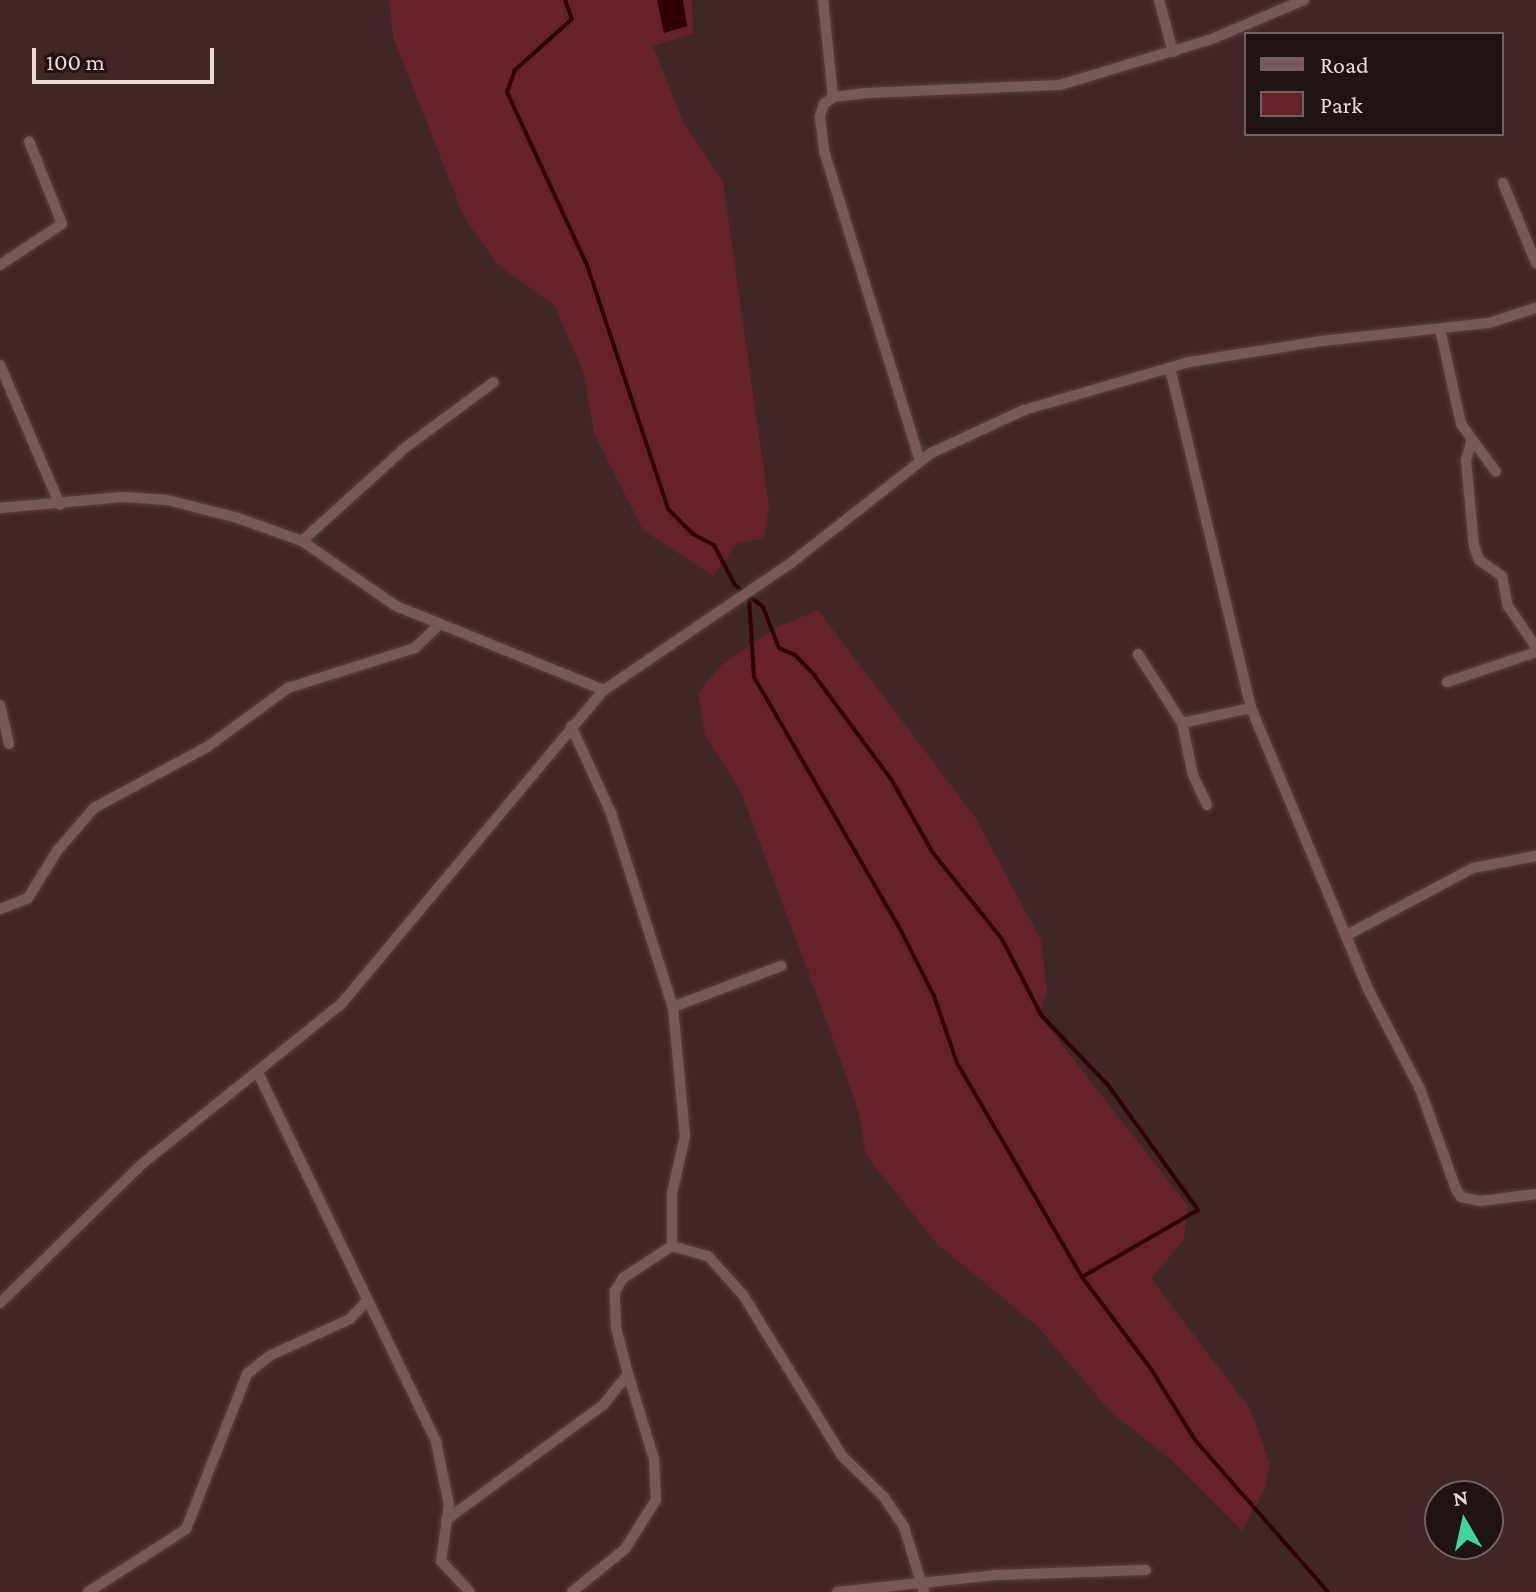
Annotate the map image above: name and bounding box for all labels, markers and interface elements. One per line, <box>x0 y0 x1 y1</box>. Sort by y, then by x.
scale bar <box>36 32 218 82</box>
legend <box>1244 32 1504 136</box>
text: 100 m <box>46 48 105 75</box>
text: Road <box>1320 51 1369 78</box>
text: Park <box>1320 91 1363 118</box>
north arrow <box>1424 1480 1504 1560</box>
text: N <box>1451 1484 1470 1511</box>

